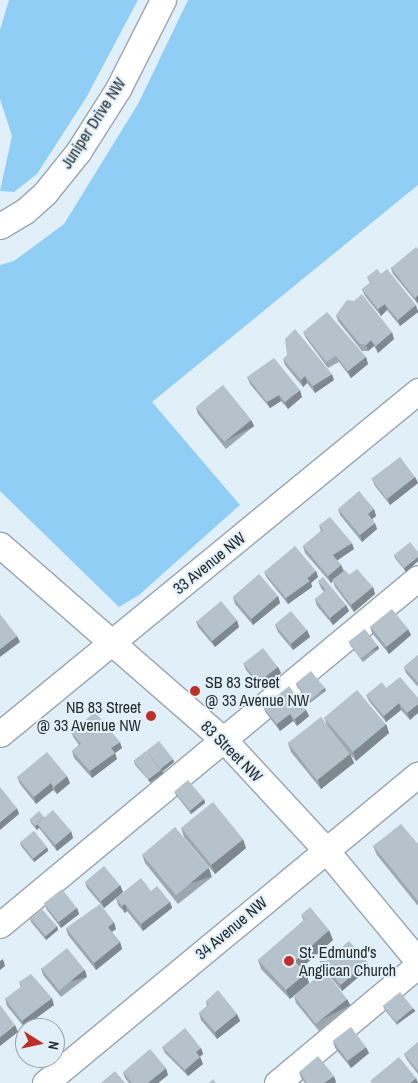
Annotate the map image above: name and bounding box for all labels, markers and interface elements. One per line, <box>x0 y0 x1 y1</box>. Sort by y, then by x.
street label: Juniper Drive NW <box>57 74 129 172</box>
street label: 33 Avenue NW <box>169 528 249 598</box>
place label: SB 83 Street @ 33 Avenue NW <box>205 672 310 710</box>
marker: SB 83 Street @ 33 Avenue NW <box>189 685 201 697</box>
place label: NB 83 Street @ 33 Avenue NW <box>36 697 141 735</box>
marker: NB 83 Street @ 33 Avenue NW <box>145 710 157 722</box>
street label: 83 Street NW <box>197 716 267 786</box>
street label: 34 Avenue NW <box>191 892 271 964</box>
place label: St. Edmund's Anglican Church <box>299 942 396 980</box>
marker: St. Edmund's Anglican Church <box>283 955 295 967</box>
north arrow <box>15 1018 65 1068</box>
text: N <box>44 1040 63 1051</box>

